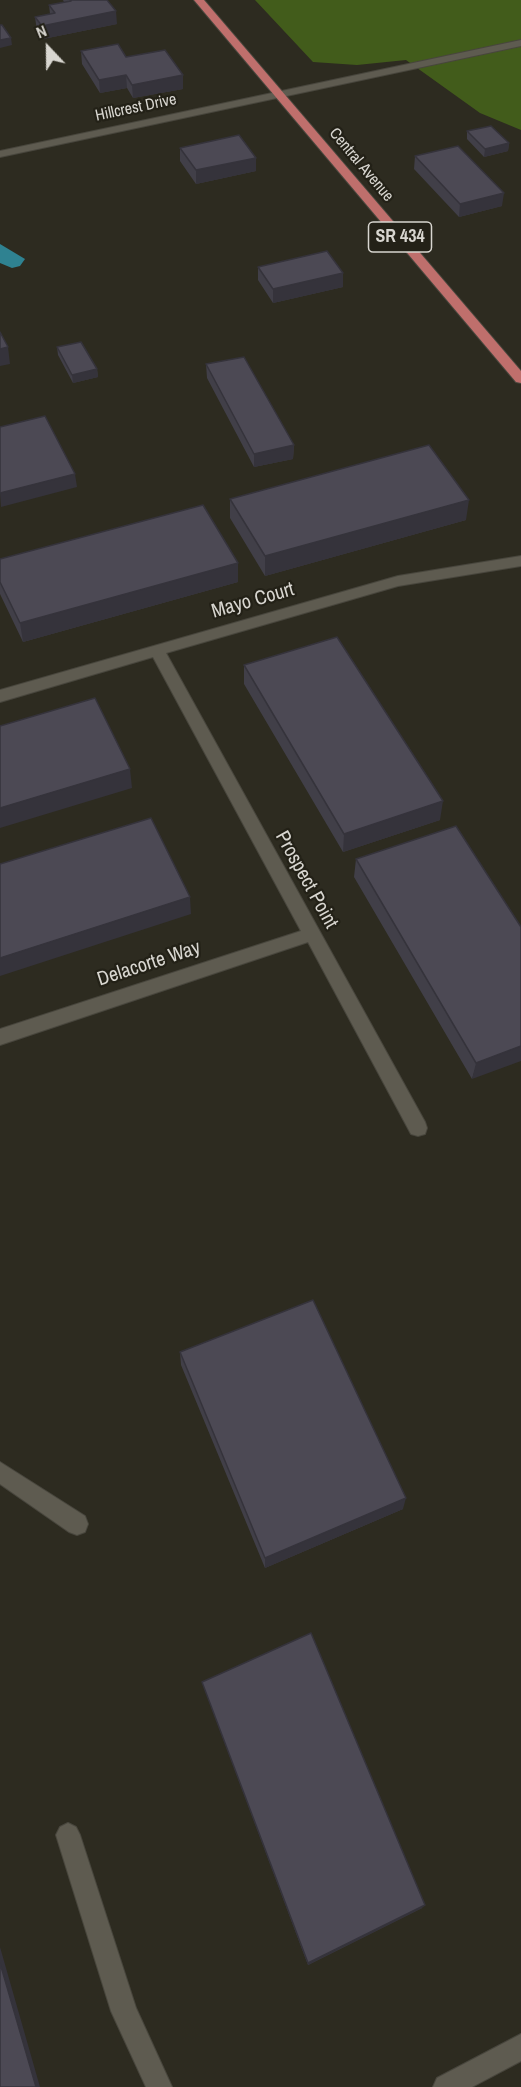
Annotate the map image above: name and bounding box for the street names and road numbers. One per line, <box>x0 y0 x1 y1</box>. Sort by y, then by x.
street label: Hillcrest Drive <box>94 90 178 126</box>
street label: Central Avenue <box>325 124 397 206</box>
road number: SR 434 <box>368 222 432 252</box>
street label: Mayo Court <box>209 578 297 624</box>
street label: Prospect Point <box>269 827 343 933</box>
street label: Delacorte Way <box>94 936 204 992</box>

